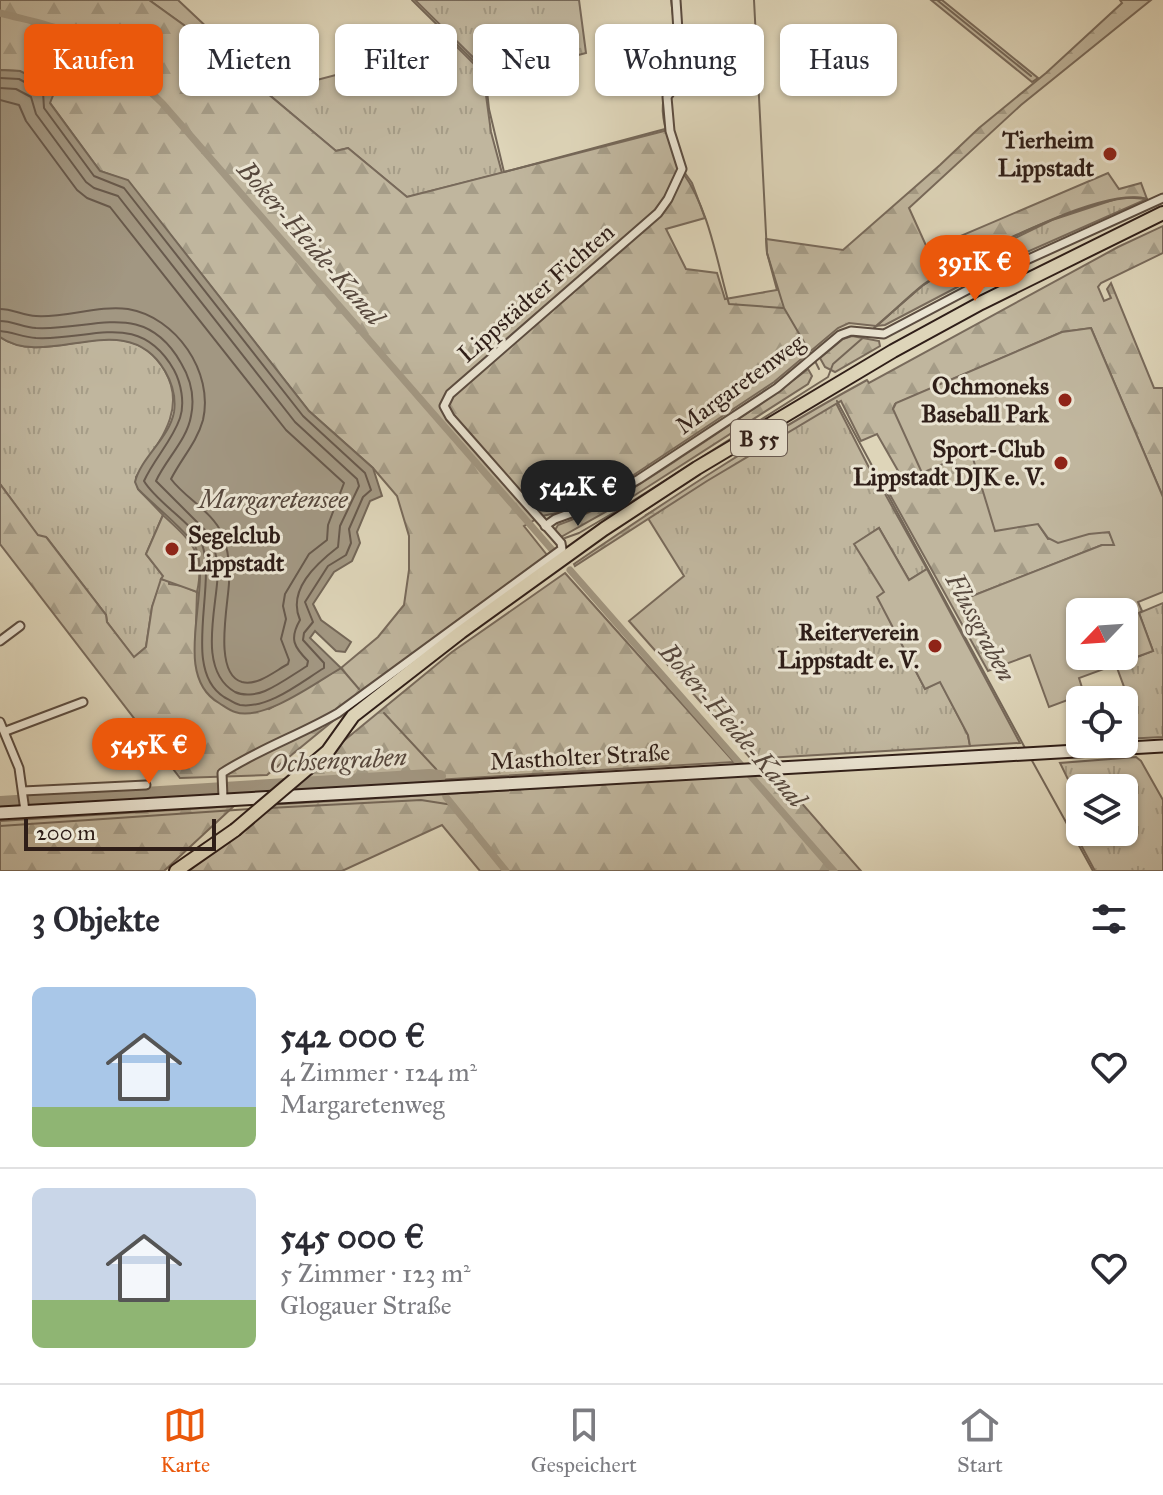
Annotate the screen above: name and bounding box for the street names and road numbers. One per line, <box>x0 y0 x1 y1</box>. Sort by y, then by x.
street label: Lippstädter Fichten <box>452 217 620 369</box>
street label: Margaretenweg <box>670 327 811 441</box>
road number: B 55 <box>731 420 787 456</box>
street label: Mastholter Straße <box>489 737 671 777</box>

